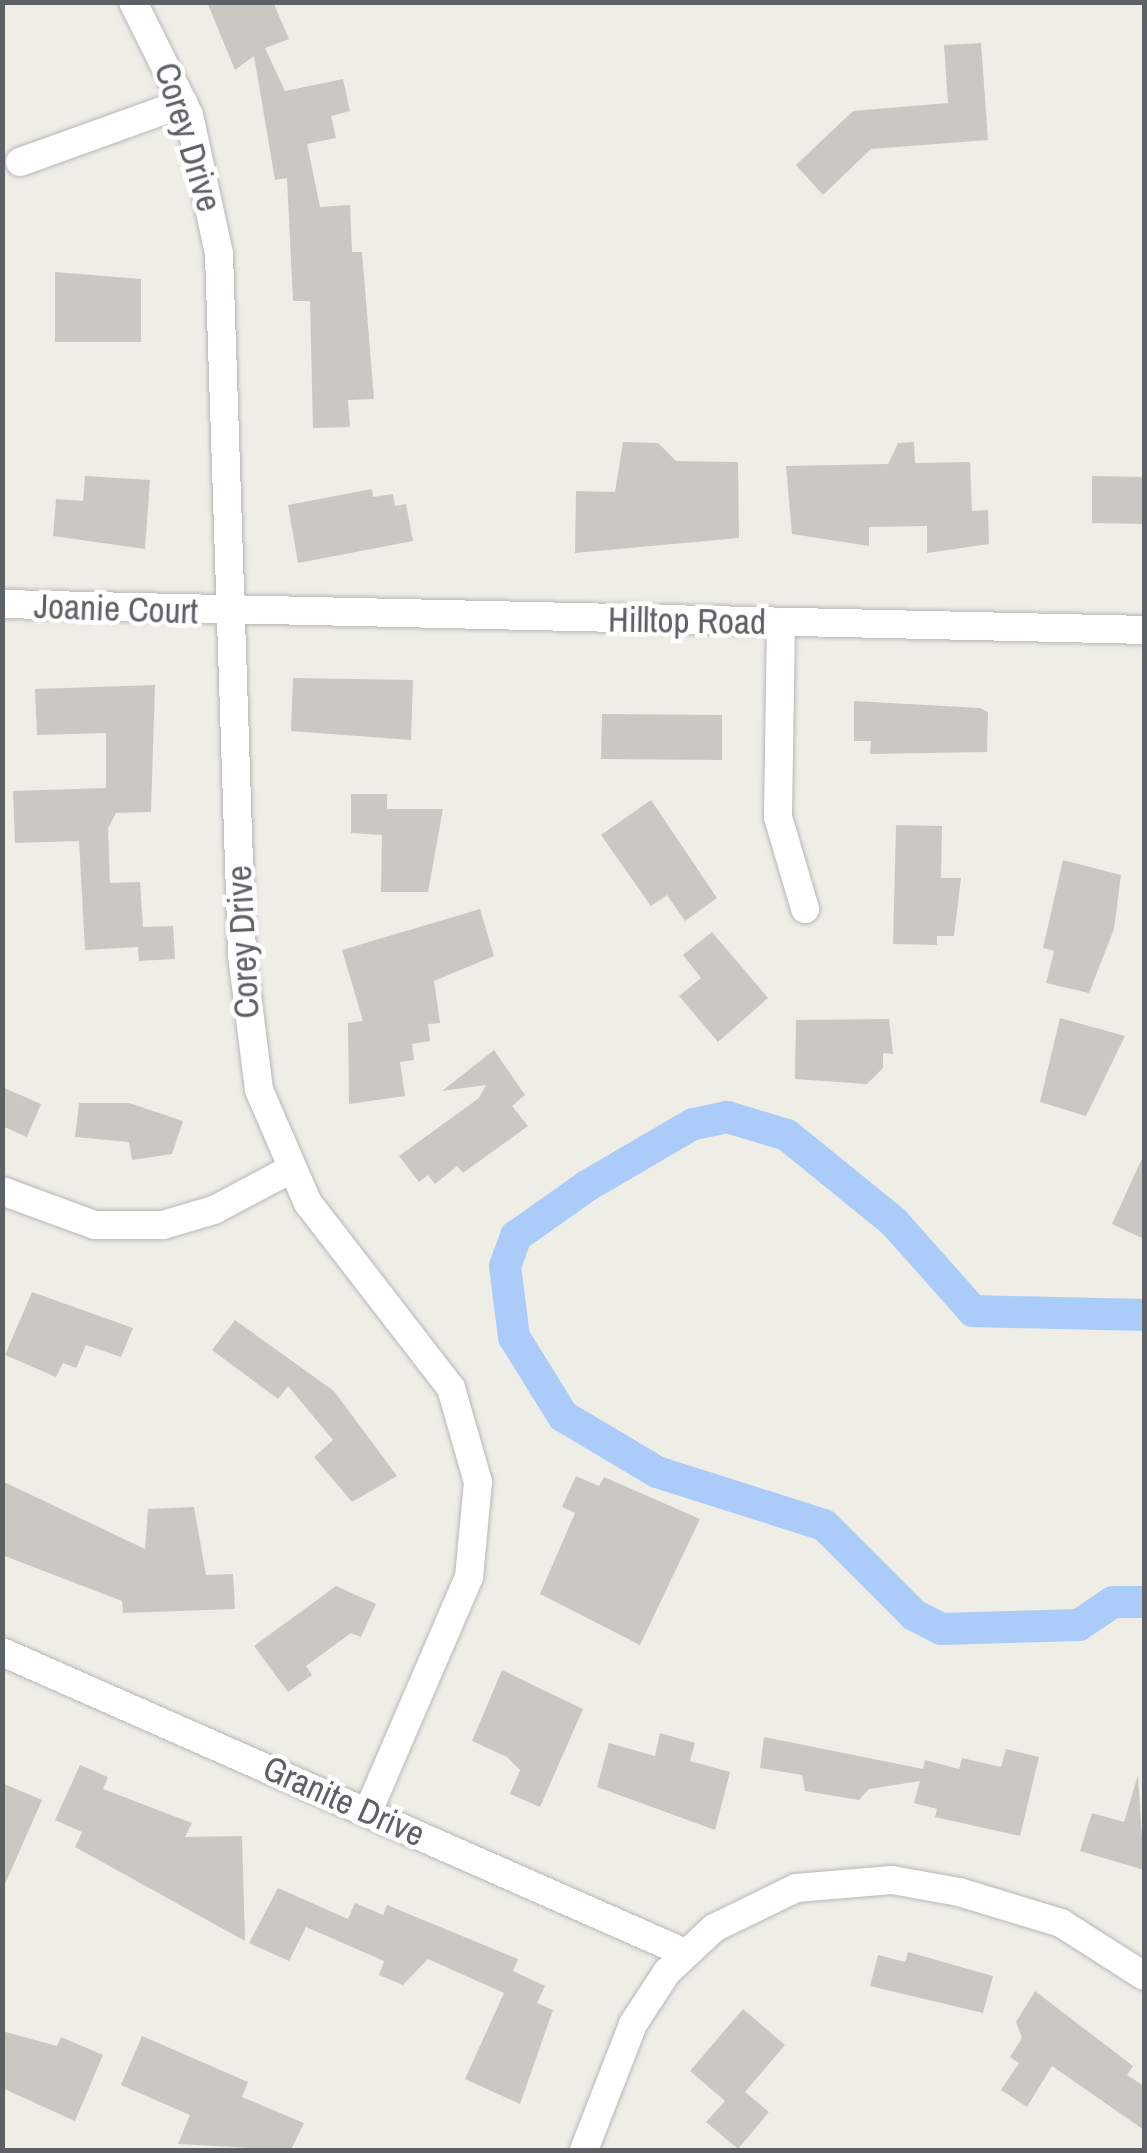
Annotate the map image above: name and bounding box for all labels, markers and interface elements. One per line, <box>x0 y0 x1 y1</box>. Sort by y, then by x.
street label: Corey Drive <box>146 58 230 216</box>
street label: Joanie Court <box>33 585 199 633</box>
street label: Hilltop Road <box>608 599 766 643</box>
street label: Corey Drive <box>218 864 268 1020</box>
street label: Granite Drive <box>257 1747 431 1855</box>

